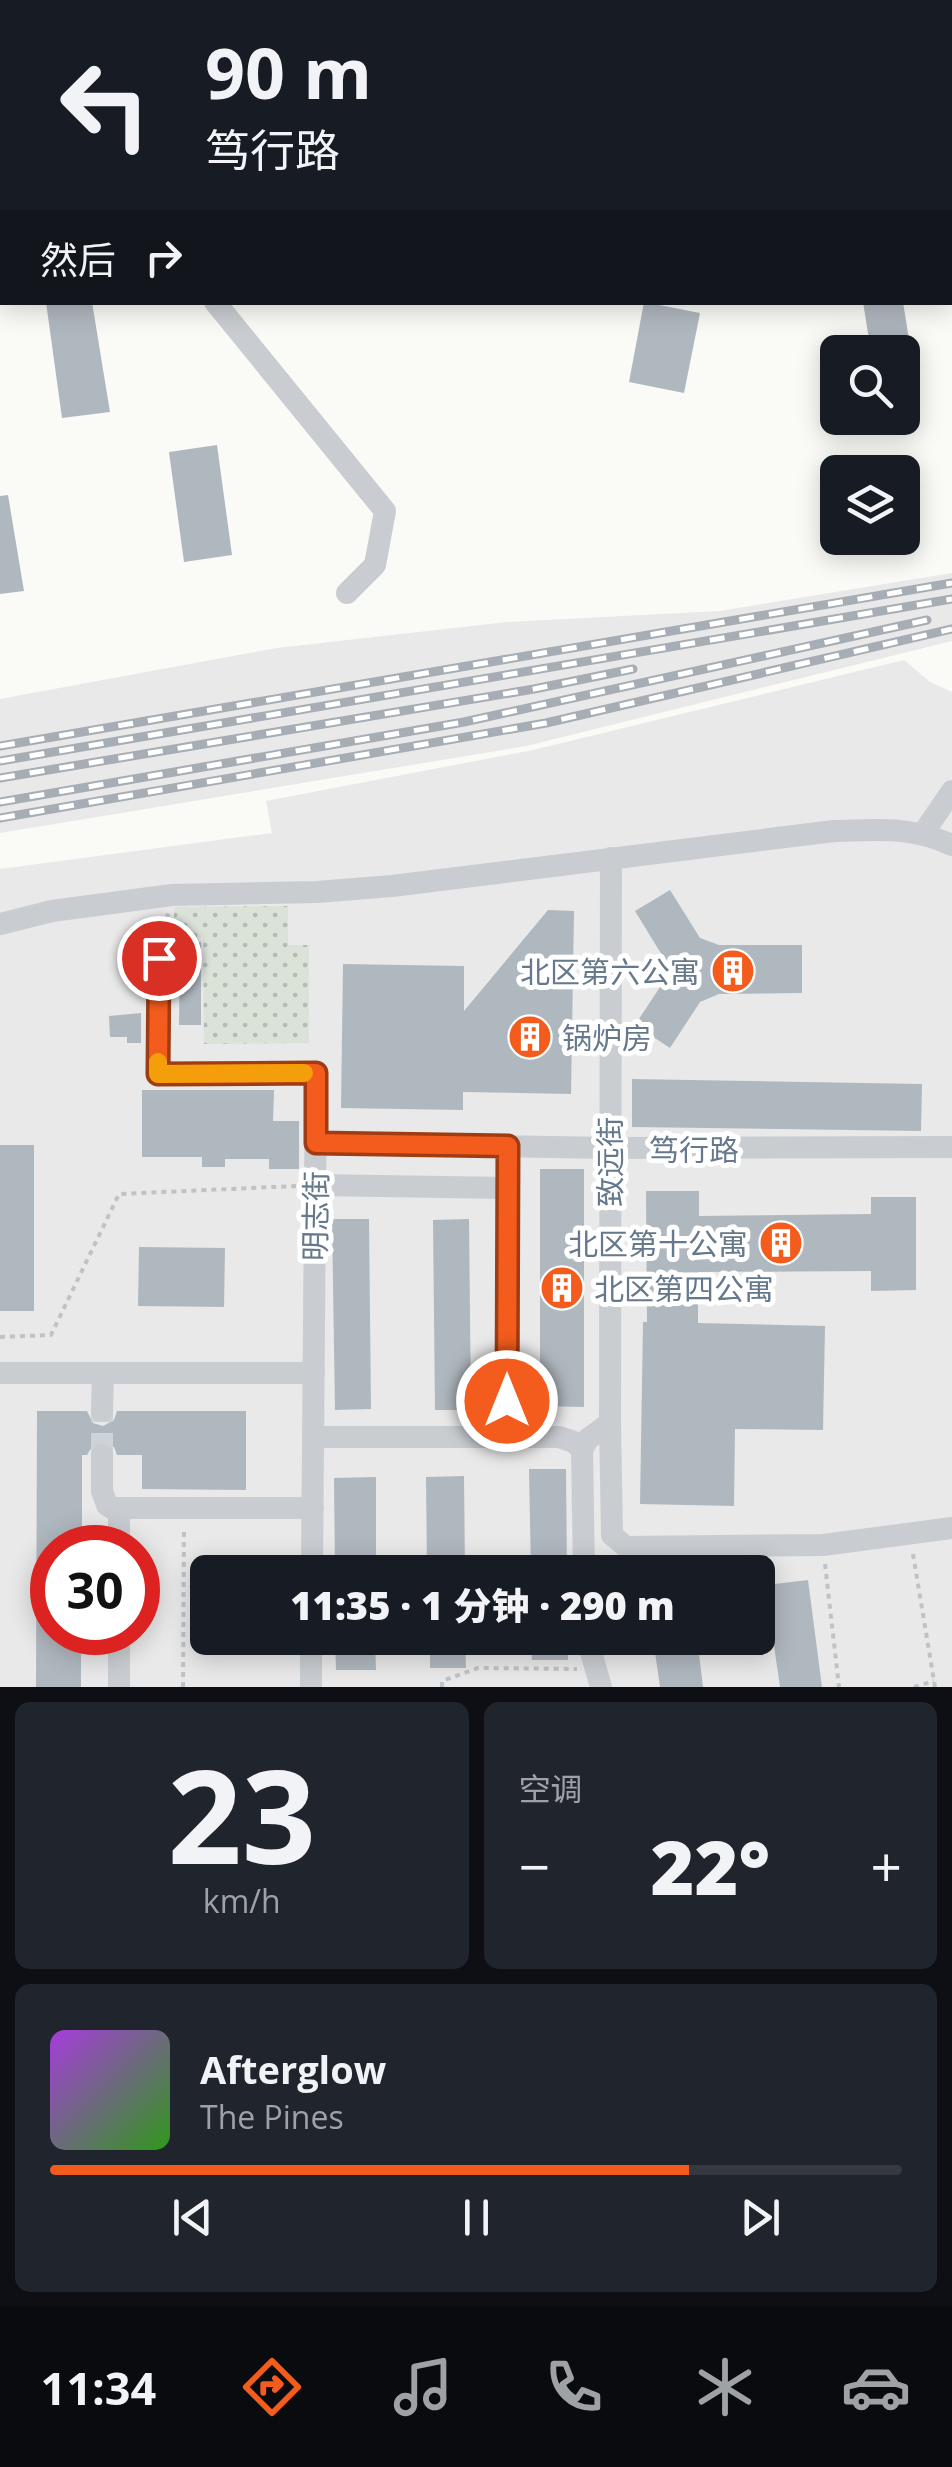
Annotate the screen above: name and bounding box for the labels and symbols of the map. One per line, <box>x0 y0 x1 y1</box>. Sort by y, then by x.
pin <box>117 916 202 1001</box>
building icon: 北区第六公寓 <box>710 948 756 994</box>
place label: 北区第六公寓 <box>520 951 700 992</box>
building icon: 锅炉房 <box>507 1014 553 1060</box>
place label: 锅炉房 <box>562 1017 652 1058</box>
street label: 致远街 <box>589 1117 630 1207</box>
street label: 笃行路 <box>649 1129 739 1170</box>
street label: 明志街 <box>294 1171 336 1261</box>
building icon: 北区第十公寓 <box>758 1220 804 1266</box>
place label: 北区第十公寓 <box>568 1223 748 1264</box>
building icon: 北区第四公寓 <box>539 1265 585 1311</box>
place label: 北区第四公寓 <box>594 1268 774 1309</box>
position arrow <box>455 1349 559 1453</box>
speed limit sign: 30 <box>30 1525 160 1655</box>

